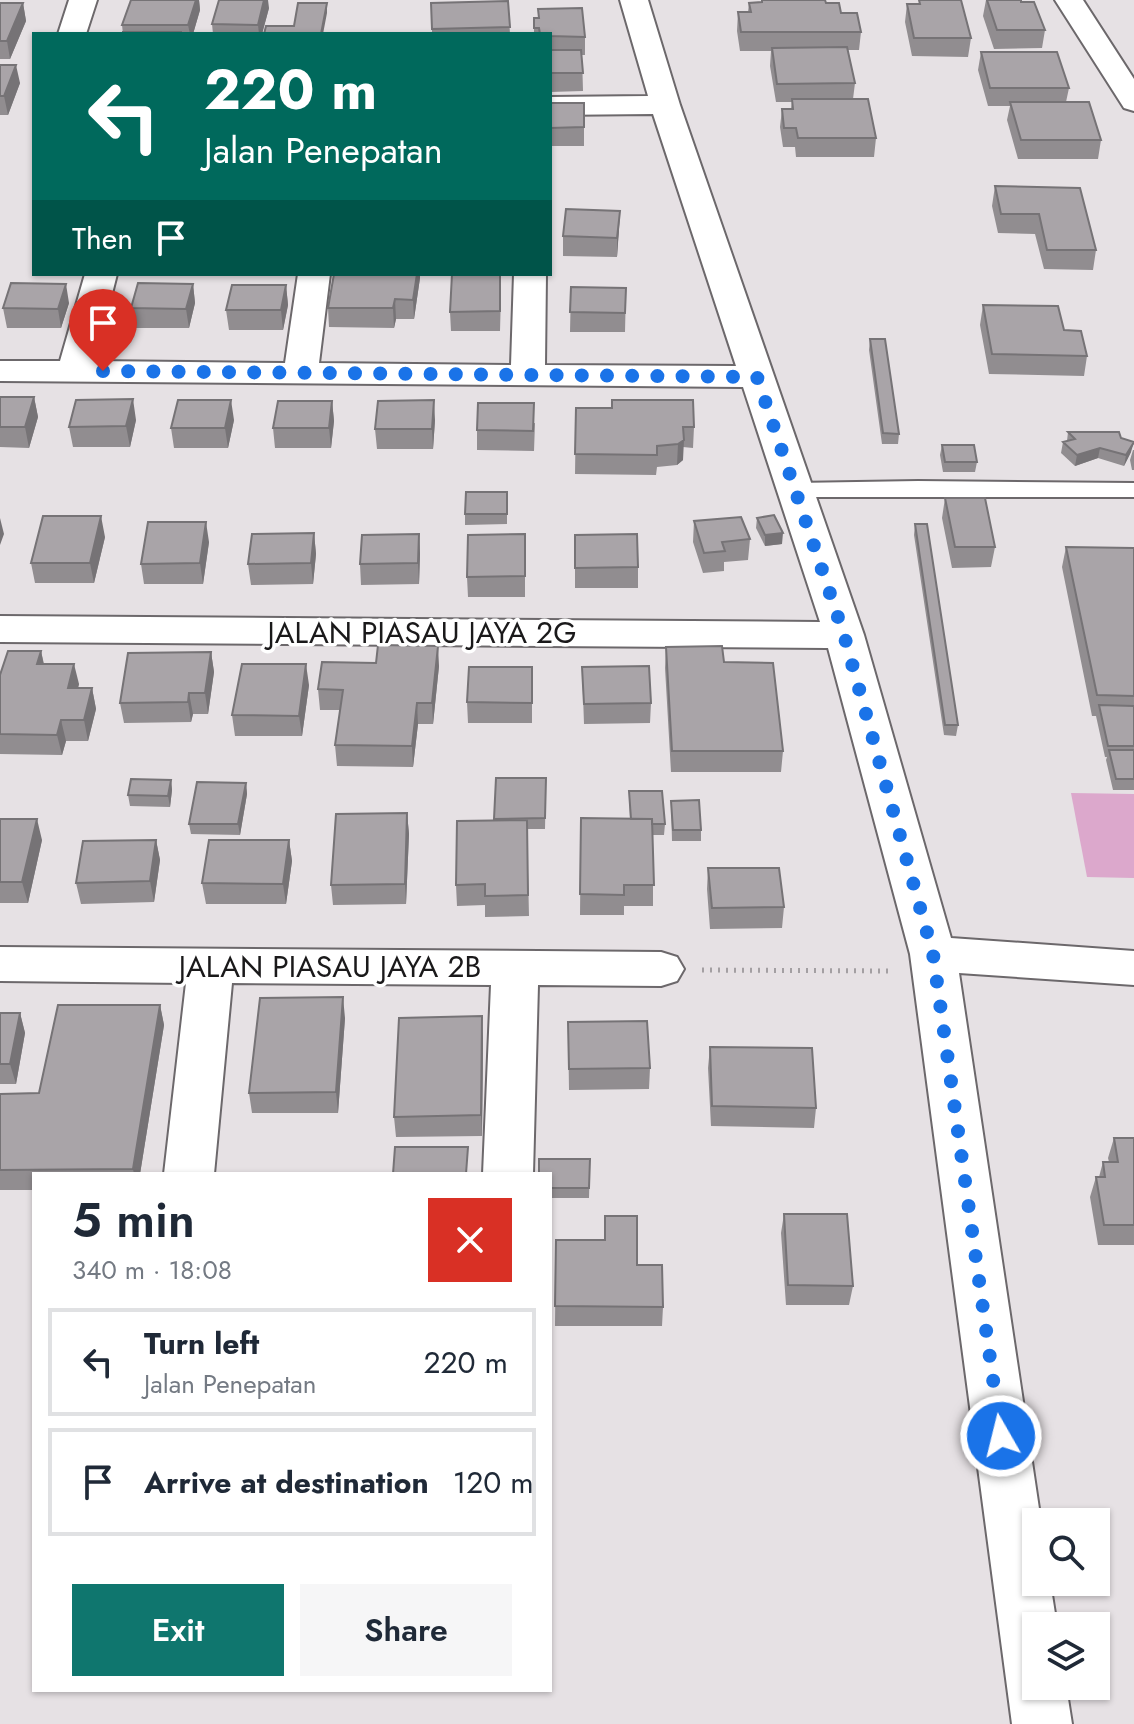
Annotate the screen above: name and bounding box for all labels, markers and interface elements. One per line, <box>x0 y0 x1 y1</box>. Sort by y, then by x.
text: 220 m <box>204 49 377 130</box>
icon: left <box>72 64 176 168</box>
text: Jalan Penepatan <box>204 124 443 176</box>
icon: arrive <box>149 216 193 260</box>
text: Then <box>72 217 133 260</box>
pin <box>69 289 137 371</box>
icon: arrive <box>81 301 125 345</box>
street label: JALAN PIASAU JAYA 2G <box>264 611 576 654</box>
street label: JALAN PIASAU JAYA 2B <box>175 945 481 988</box>
text: 5 min <box>72 1186 195 1255</box>
button: close <box>428 1198 512 1282</box>
text: 340 m · 18:08 <box>72 1251 232 1289</box>
text: Turn left <box>144 1322 259 1365</box>
icon: left <box>76 1340 120 1384</box>
text: 220 m <box>423 1341 508 1384</box>
text: Jalan Penepatan <box>144 1365 316 1403</box>
position arrow <box>959 1394 1043 1478</box>
icon: arrive <box>76 1460 120 1504</box>
text: Arrive at destination <box>144 1461 429 1504</box>
text: 120 m <box>453 1461 534 1504</box>
map controls <box>1022 1508 1110 1700</box>
button: search <box>1022 1508 1110 1596</box>
button: Exit <box>72 1584 284 1676</box>
button: Share <box>300 1584 512 1676</box>
button: layers <box>1022 1612 1110 1700</box>

